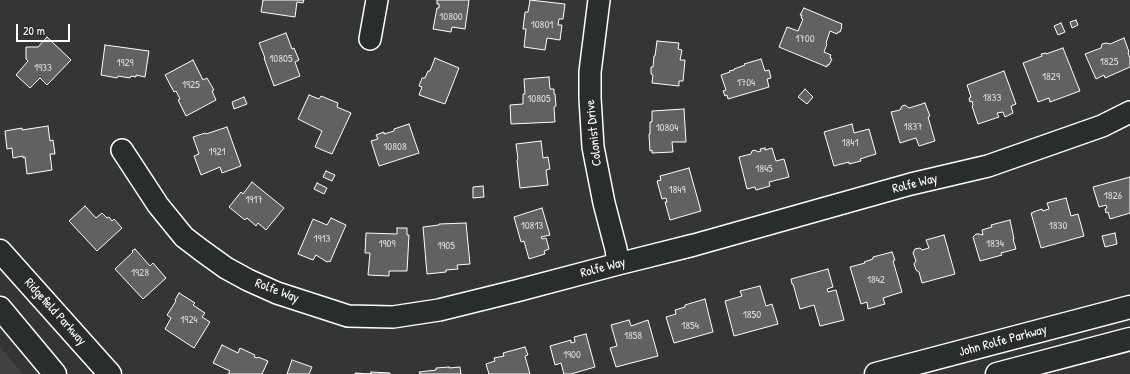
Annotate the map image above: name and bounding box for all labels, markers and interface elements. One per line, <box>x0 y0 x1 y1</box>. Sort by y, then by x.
house number: 10800 <box>439 10 463 24</box>
scale bar <box>18 16 72 42</box>
house number: 10801 <box>531 18 553 32</box>
text: 20 m <box>23 22 45 39</box>
house number: 1700 <box>795 32 815 46</box>
house number: 10805 <box>269 52 293 66</box>
house number: 1825 <box>1100 55 1118 69</box>
house number: 1929 <box>116 56 134 70</box>
house number: 1933 <box>34 61 52 75</box>
house number: 1829 <box>1042 70 1060 84</box>
house number: 1704 <box>737 76 755 90</box>
house number: 1925 <box>182 78 200 92</box>
house number: 1833 <box>983 91 1001 105</box>
house number: 10805 <box>527 92 551 106</box>
street label: Colonist Drive <box>583 99 605 167</box>
house number: 1837 <box>903 120 923 134</box>
house number: 10804 <box>656 121 678 135</box>
house number: 1841 <box>842 136 858 150</box>
house number: 10808 <box>383 140 407 154</box>
house number: 1921 <box>208 145 226 159</box>
house number: 1845 <box>755 162 773 176</box>
street label: Rolfe Way <box>891 171 939 197</box>
house number: 1849 <box>669 183 685 197</box>
house number: 1826 <box>1104 189 1122 203</box>
house number: 1917 <box>245 193 263 207</box>
house number: 10813 <box>521 219 543 233</box>
house number: 1830 <box>1049 219 1067 233</box>
house number: 1913 <box>314 232 330 246</box>
house number: 1909 <box>379 237 395 251</box>
house number: 1834 <box>986 237 1004 251</box>
house number: 1905 <box>437 239 455 253</box>
street label: Rolfe Way <box>579 255 627 281</box>
house number: 1928 <box>131 266 149 280</box>
house number: 1842 <box>867 273 885 287</box>
street label: Ridgefield Parkway <box>21 275 89 349</box>
street label: Rolfe Way <box>253 275 301 307</box>
house number: 1850 <box>743 308 761 322</box>
house number: 1924 <box>180 313 198 327</box>
house number: 1854 <box>681 319 699 333</box>
street label: John Rolfe Parkway <box>957 322 1049 360</box>
house number: 1858 <box>624 329 642 343</box>
house number: 1900 <box>563 348 581 362</box>

